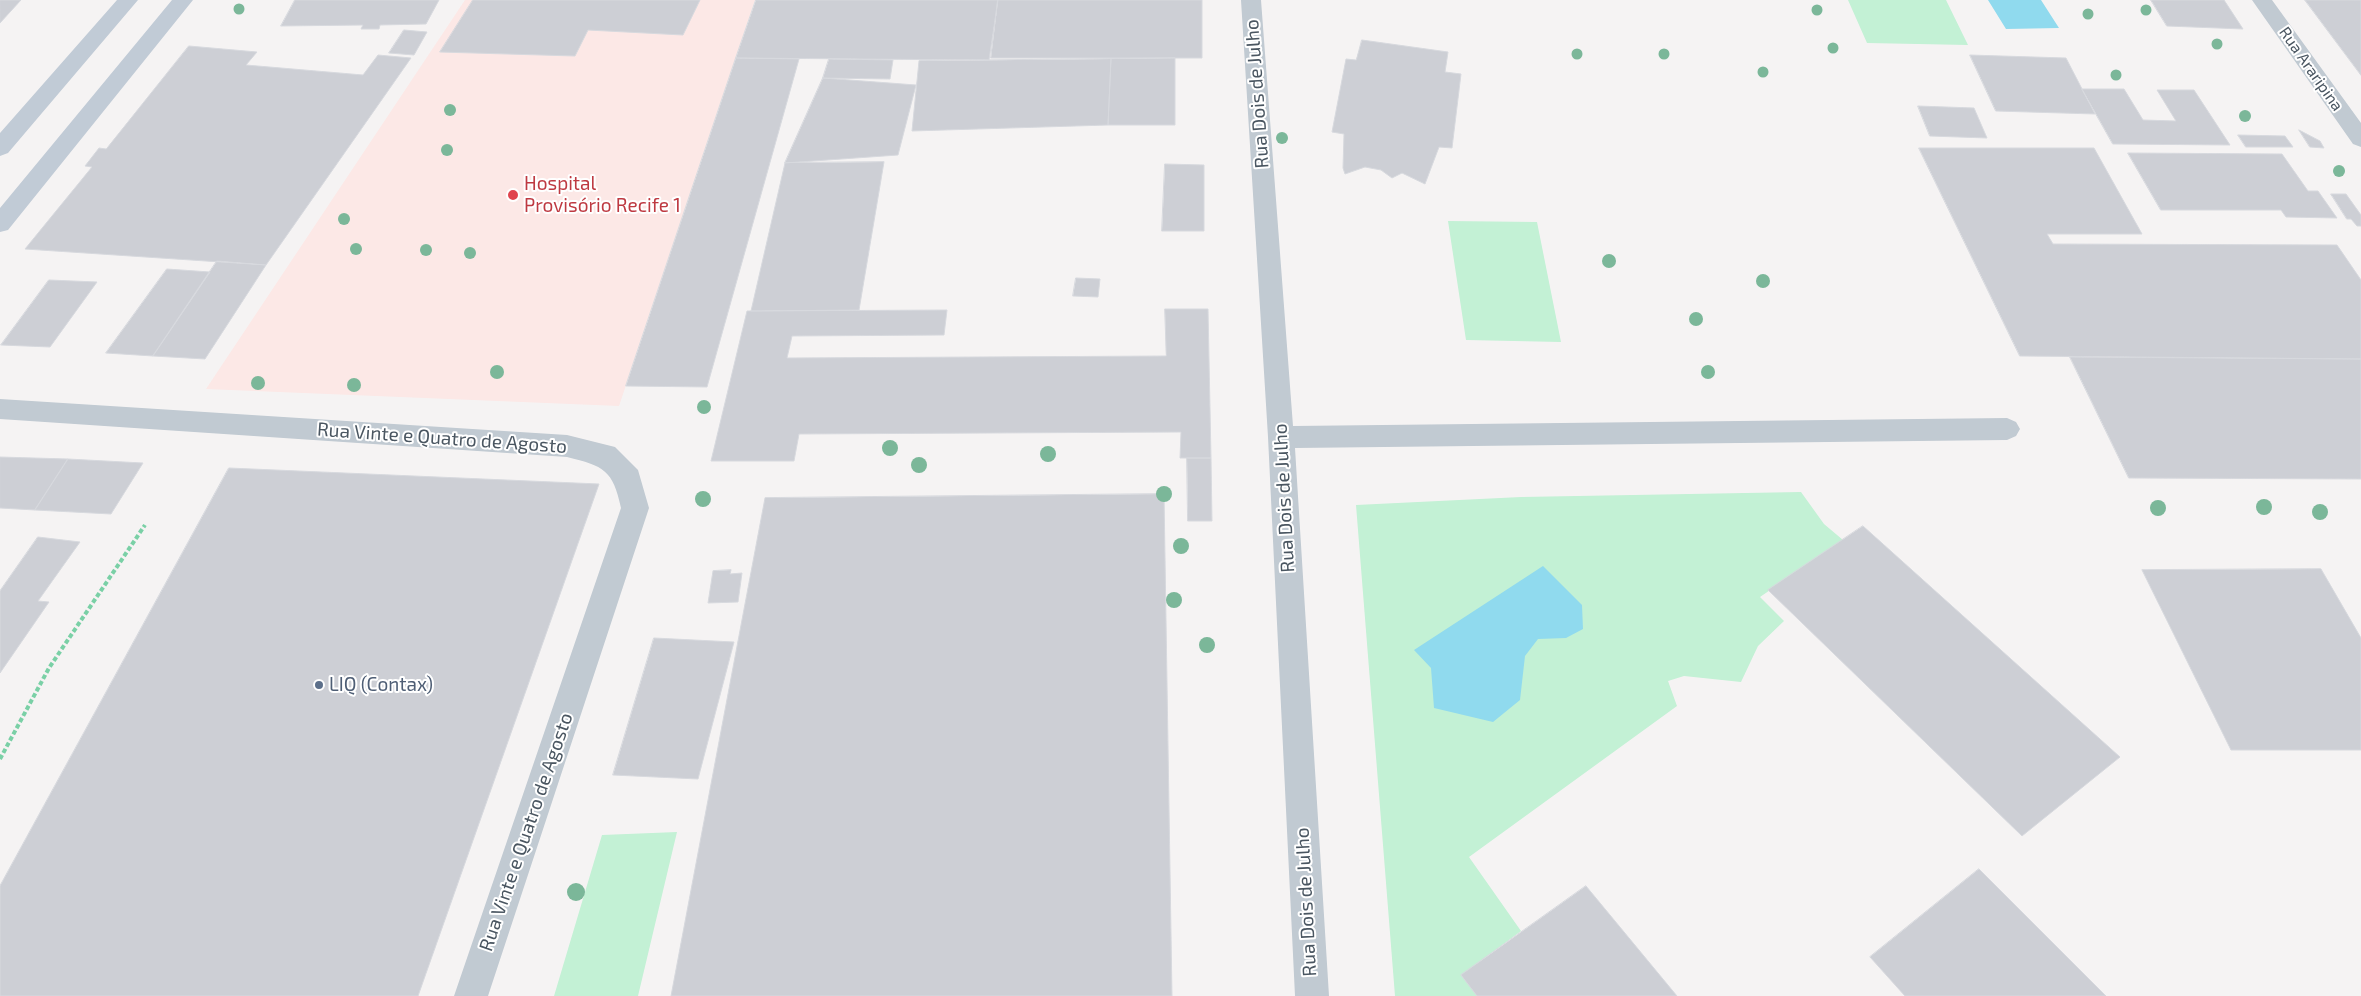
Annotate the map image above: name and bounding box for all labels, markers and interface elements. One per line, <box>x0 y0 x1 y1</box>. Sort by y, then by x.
street label: Rua Dois de Julho <box>1240 19 1274 169</box>
street label: Rua Araripina <box>2275 23 2347 115</box>
place label: Hospital Provisório Recife 1 <box>524 173 681 217</box>
marker: Hospital Provisório Recife 1 <box>506 188 520 202</box>
street label: Rua Vinte e Quatro de Agosto <box>316 418 568 458</box>
street label: Rua Dois de Julho <box>1269 423 1299 573</box>
place label: LIQ (Contax) <box>329 674 433 696</box>
marker: LIQ (Contax) <box>313 679 325 691</box>
street label: Rua Vinte e Quatro de Agosto <box>474 710 578 954</box>
street label: Rua Dois de Julho <box>1291 827 1321 977</box>

